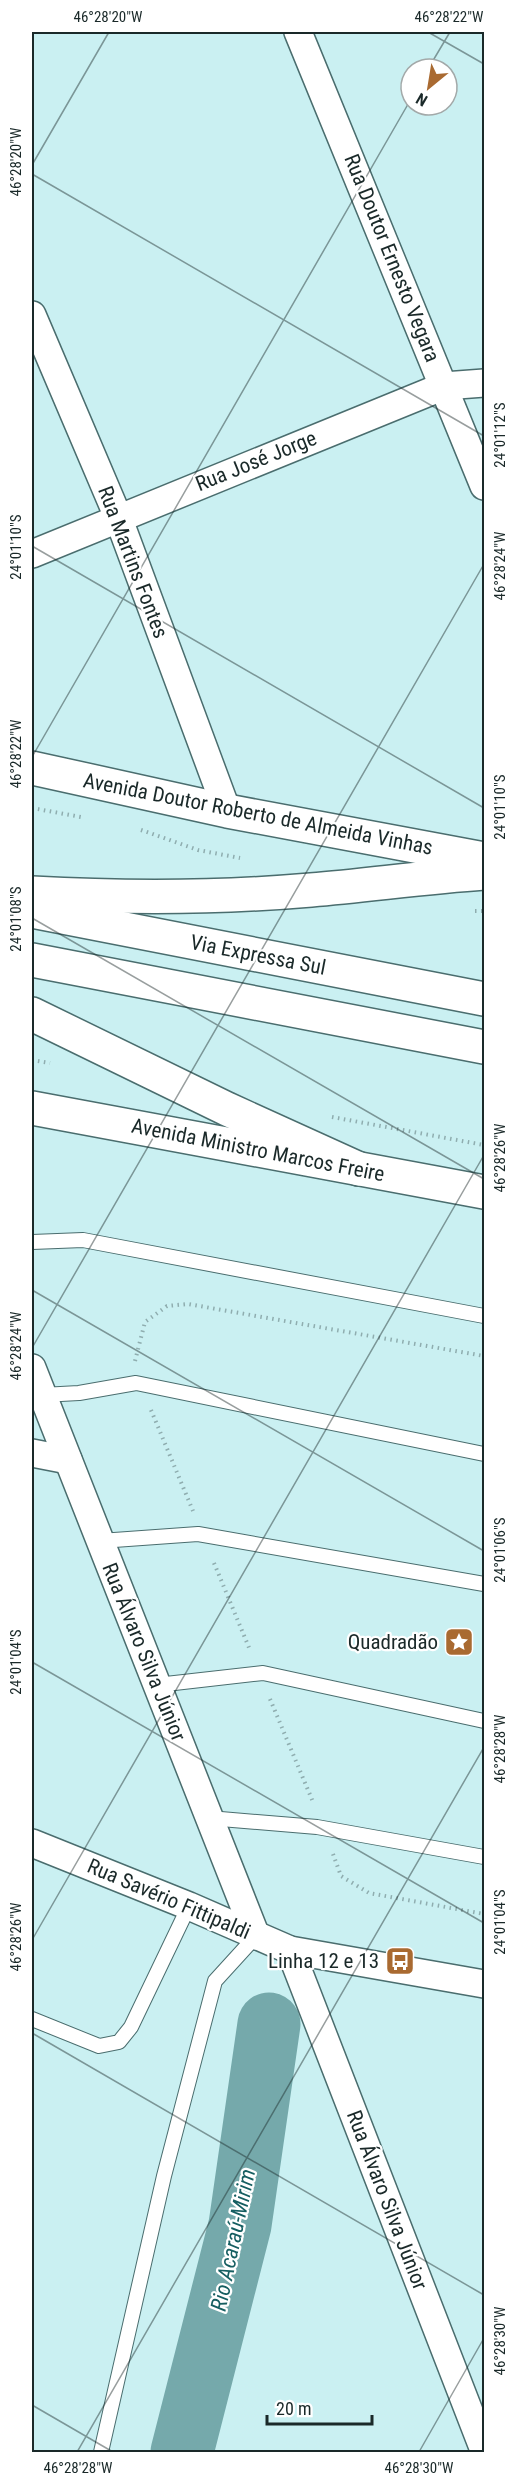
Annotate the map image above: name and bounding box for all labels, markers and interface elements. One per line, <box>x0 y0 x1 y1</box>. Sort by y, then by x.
text: 46°28'20"W <box>74 8 143 26</box>
text: 46°28'22"W <box>415 8 484 26</box>
north arrow <box>399 57 459 117</box>
text: N <box>413 89 431 110</box>
text: 46°28'20"W <box>7 127 25 196</box>
street label: Rua Doutor Ernesto Vegara <box>339 151 445 365</box>
text: 24°01'12"S <box>491 402 509 468</box>
street label: Rua José Jorge <box>192 426 320 496</box>
street label: Rua Martins Fontes <box>93 483 173 641</box>
text: 24°01'10"S <box>7 514 25 580</box>
text: 46°28'24"W <box>491 531 509 600</box>
text: 46°28'22"W <box>7 719 25 788</box>
street label: Avenida Doutor Roberto de Almeida Vinhas <box>81 768 435 860</box>
text: 24°01'10"S <box>491 774 509 840</box>
text: 24°01'08"S <box>7 886 25 952</box>
street label: Via Expressa Sul <box>188 930 328 980</box>
street label: Avenida Ministro Marcos Freire <box>130 1114 387 1186</box>
text: 46°28'26"W <box>491 1123 509 1192</box>
text: 46°28'24"W <box>7 1311 25 1380</box>
text: 24°01'06"S <box>491 1517 509 1583</box>
street label: Rua Álvaro Silva Júnior <box>97 1559 191 1745</box>
place icon: Quadradão <box>443 1626 475 1658</box>
text: 24°01'04"S <box>7 1629 25 1695</box>
place label: Quadradão <box>348 1630 438 1654</box>
text: 46°28'28"W <box>491 1714 509 1783</box>
street label: Rua Savério Fittipaldi <box>84 1854 254 1944</box>
text: 24°01'04"S <box>491 1889 509 1955</box>
text: 46°28'26"W <box>7 1902 25 1971</box>
bus stop icon: Linha 12 e 13 <box>384 1945 416 1977</box>
place label: Linha 12 e 13 <box>268 1949 379 1973</box>
street label: Rua Álvaro Silva Júnior <box>342 2107 432 2293</box>
water label: Rio Acaraú-Mirim <box>206 2167 260 2313</box>
text: 46°28'30"W <box>491 2306 509 2375</box>
scale bar <box>267 2388 372 2426</box>
text: 20 m <box>276 2398 311 2419</box>
text: 46°28'28"W <box>44 2459 113 2477</box>
text: 46°28'30"W <box>385 2459 454 2477</box>

